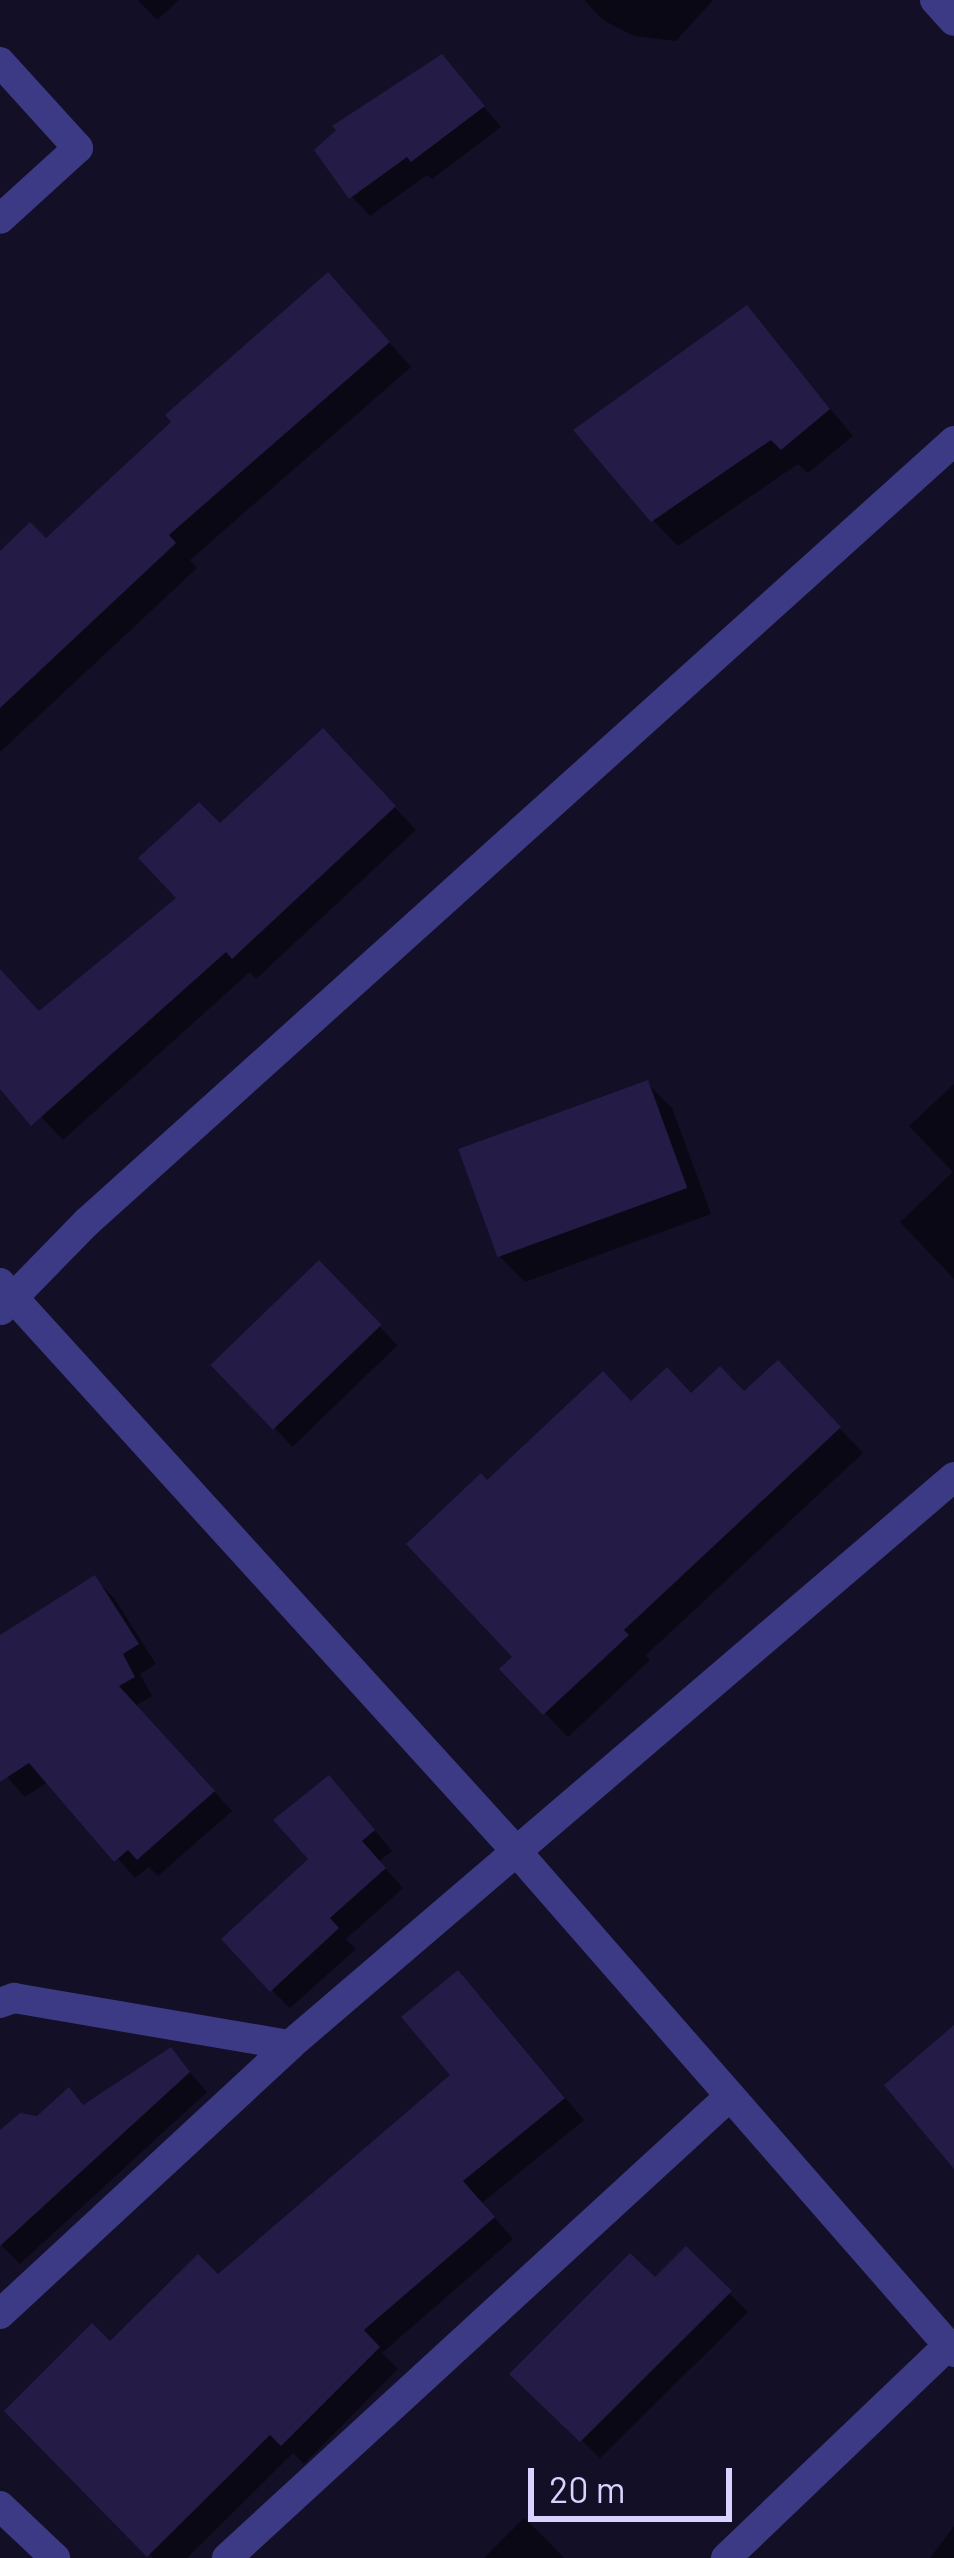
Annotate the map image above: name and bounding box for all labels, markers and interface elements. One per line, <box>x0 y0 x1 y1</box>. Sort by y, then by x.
scale bar <box>534 2444 738 2518</box>
text: 20 m <box>549 2467 626 2510</box>

